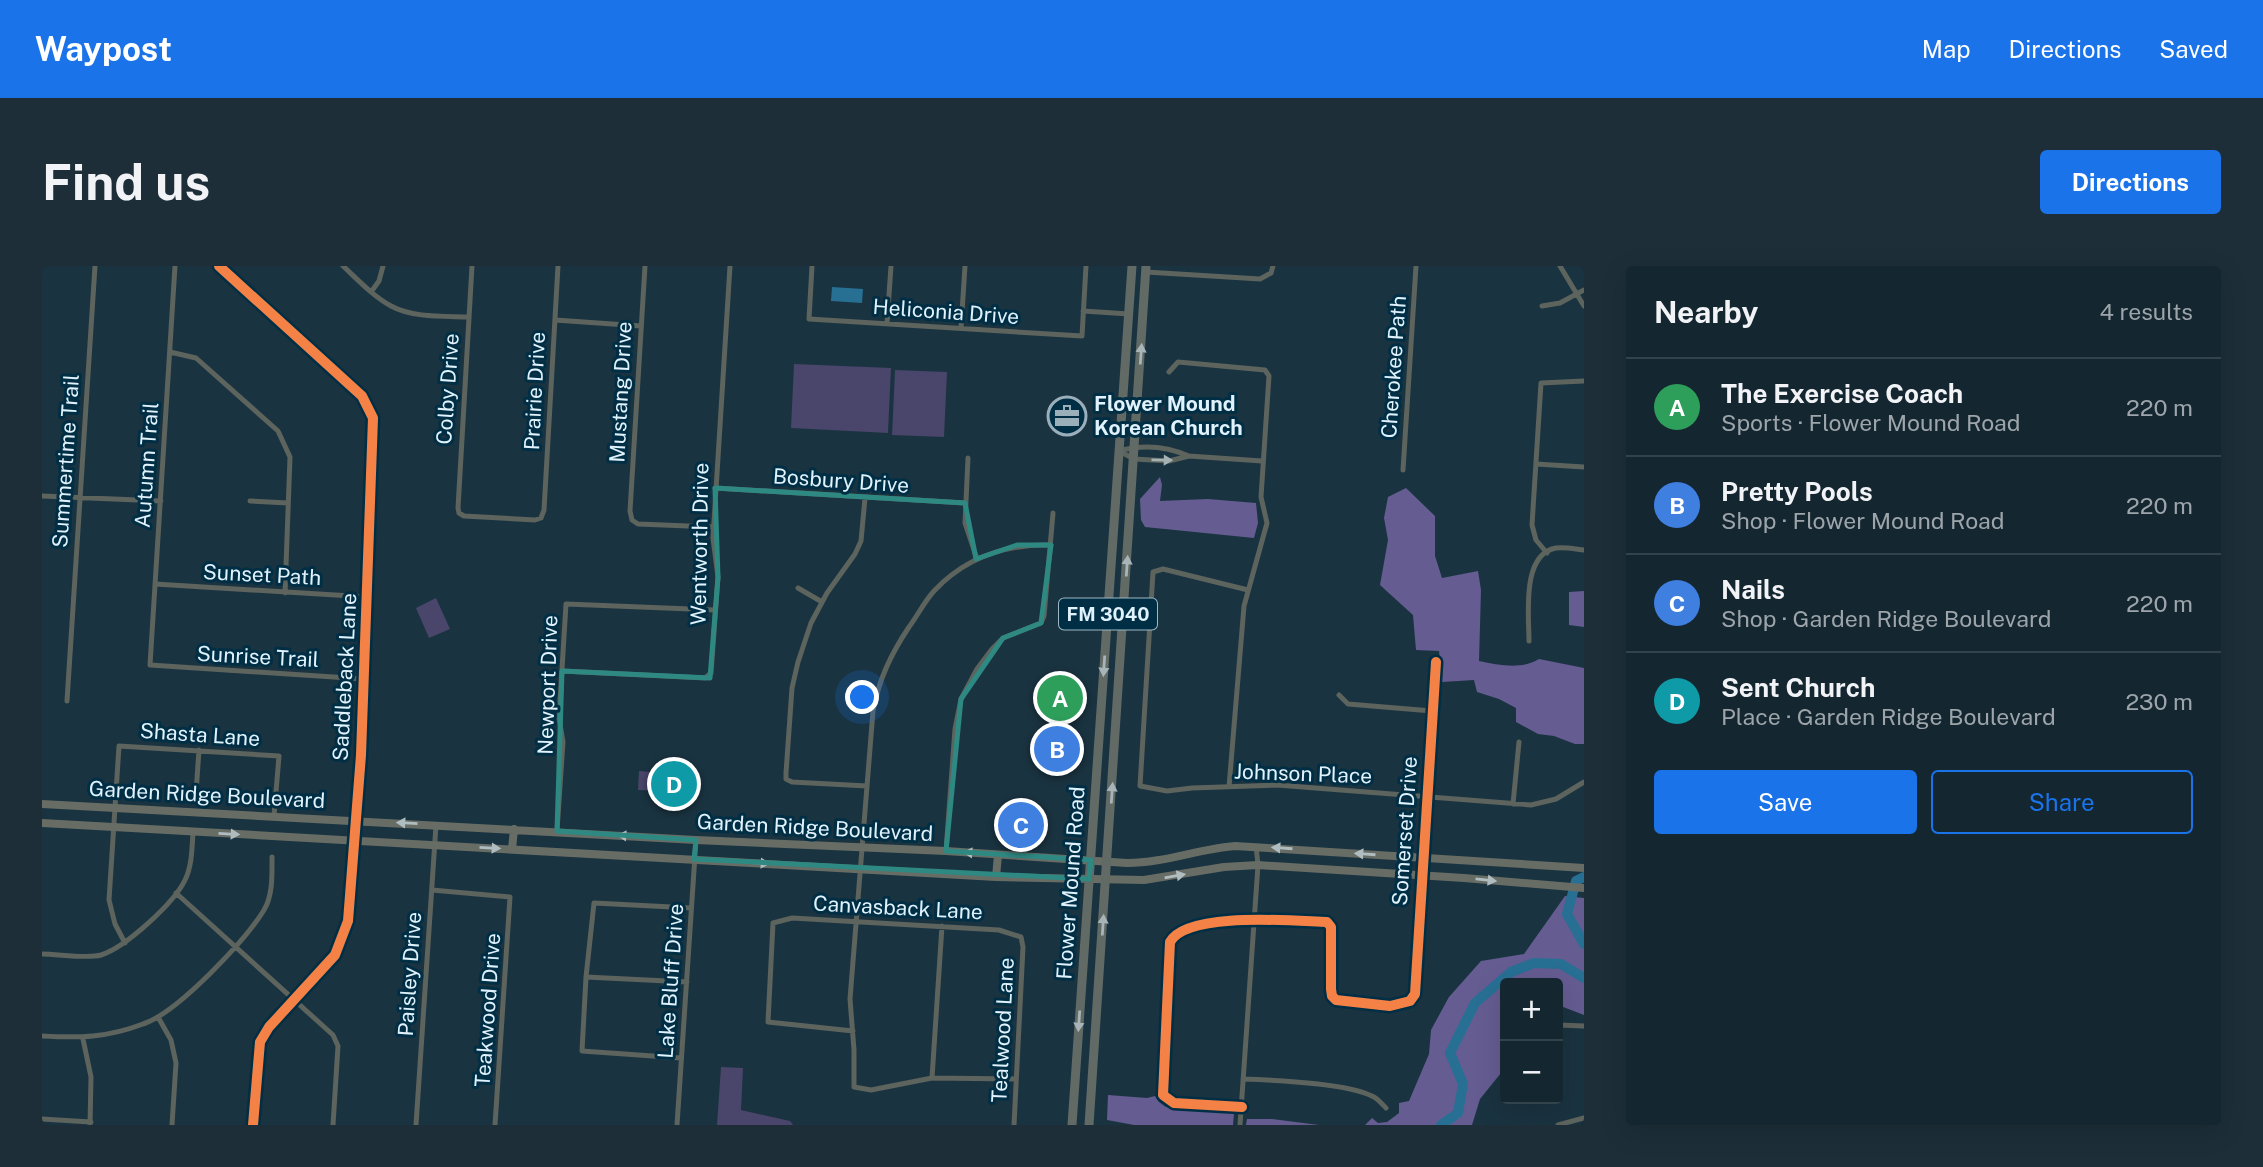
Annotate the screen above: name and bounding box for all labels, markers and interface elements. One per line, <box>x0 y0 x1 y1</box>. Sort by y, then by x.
text: Waypost <box>35 30 172 68</box>
text: Map <box>1922 35 1971 63</box>
text: Directions <box>2009 35 2121 63</box>
text: Saved <box>2159 35 2228 63</box>
button: Directions <box>2040 150 2221 214</box>
text: Find us <box>42 153 210 211</box>
street label: Heliconia Drive <box>872 294 1020 329</box>
text: Nearby <box>1654 294 1758 330</box>
street label: Cherokee Path <box>1376 295 1411 439</box>
text: 4 results <box>2099 298 2193 325</box>
street label: Mustang Drive <box>604 321 637 463</box>
street label: Prairie Drive <box>519 331 550 451</box>
street label: Colby Drive <box>431 332 464 445</box>
one-way arrow <box>1136 343 1147 365</box>
street label: Summertime Trail <box>47 373 84 549</box>
text: The Exercise Coach <box>1721 378 1963 409</box>
place label: Flower Mound Korean Church <box>1094 391 1243 440</box>
text: A <box>1669 394 1685 421</box>
text: 220 m <box>2126 394 2193 421</box>
office icon: Flower Mound Korean Church <box>1046 395 1088 437</box>
street label: Autumn Trail <box>130 401 163 528</box>
text: Sports · Flower Mound Road <box>1721 409 2020 436</box>
one-way arrow <box>1151 454 1173 465</box>
street label: Wentworth Drive <box>686 463 713 625</box>
street label: Bosbury Drive <box>772 463 910 498</box>
text: Pretty Pools <box>1721 476 1873 507</box>
text: B <box>1669 492 1685 519</box>
text: 220 m <box>2126 492 2193 519</box>
text: Shop · Flower Mound Road <box>1721 507 2004 534</box>
one-way arrow <box>1122 555 1133 577</box>
street label: Sunset Path <box>202 559 322 590</box>
text: Nails <box>1721 574 1785 605</box>
text: C <box>1669 590 1685 617</box>
text: 220 m <box>2126 590 2193 617</box>
street label: Saddleback Lane <box>328 592 361 762</box>
road number: FM 3040 <box>1059 598 1157 630</box>
text: Shop · Garden Ridge Boulevard <box>1721 605 2051 632</box>
street label: Newport Drive <box>533 615 562 755</box>
street label: Sunrise Trail <box>196 641 320 672</box>
one-way arrow <box>1098 655 1109 677</box>
pin: A <box>1037 672 1083 724</box>
text: Sent Church <box>1721 672 1875 703</box>
your location <box>845 680 879 714</box>
text: D <box>1669 688 1685 715</box>
text: 230 m <box>2125 688 2193 715</box>
text: Place · Garden Ridge Boulevard <box>1721 703 2056 730</box>
street label: Shasta Lane <box>139 718 261 751</box>
pin: B <box>1034 723 1080 775</box>
street label: Somerset Drive <box>1387 755 1422 907</box>
pin: D <box>651 758 697 810</box>
street label: Johnson Place <box>1233 759 1373 788</box>
button: Save <box>1654 770 1917 834</box>
button: Share <box>1931 770 2193 834</box>
street label: Garden Ridge Boulevard <box>88 776 326 813</box>
one-way arrow <box>1107 782 1118 804</box>
street label: Flower Mound Road <box>1051 786 1090 980</box>
pin: C <box>998 799 1044 851</box>
street label: Garden Ridge Boulevard <box>696 809 934 846</box>
one-way arrow <box>396 817 418 828</box>
one-way arrow <box>218 829 240 840</box>
one-way arrow <box>617 830 639 841</box>
one-way arrow <box>1271 842 1293 853</box>
one-way arrow <box>479 843 501 854</box>
one-way arrow <box>962 847 984 858</box>
one-way arrow <box>1354 848 1376 859</box>
one-way arrow <box>749 858 771 869</box>
one-way arrow <box>1164 870 1186 881</box>
one-way arrow <box>1475 875 1497 886</box>
street label: Canvasback Lane <box>813 891 983 924</box>
street label: Lake Bluff Drive <box>653 903 688 1059</box>
street label: Paisley Drive <box>393 911 426 1037</box>
one-way arrow <box>1098 914 1109 936</box>
street label: Teakwood Drive <box>470 932 505 1088</box>
street label: Tealwood Lane <box>986 957 1019 1103</box>
map controls <box>1500 978 1563 1104</box>
button: + <box>1500 978 1563 1041</box>
one-way arrow <box>1074 1010 1085 1032</box>
button: − <box>1500 1041 1563 1104</box>

